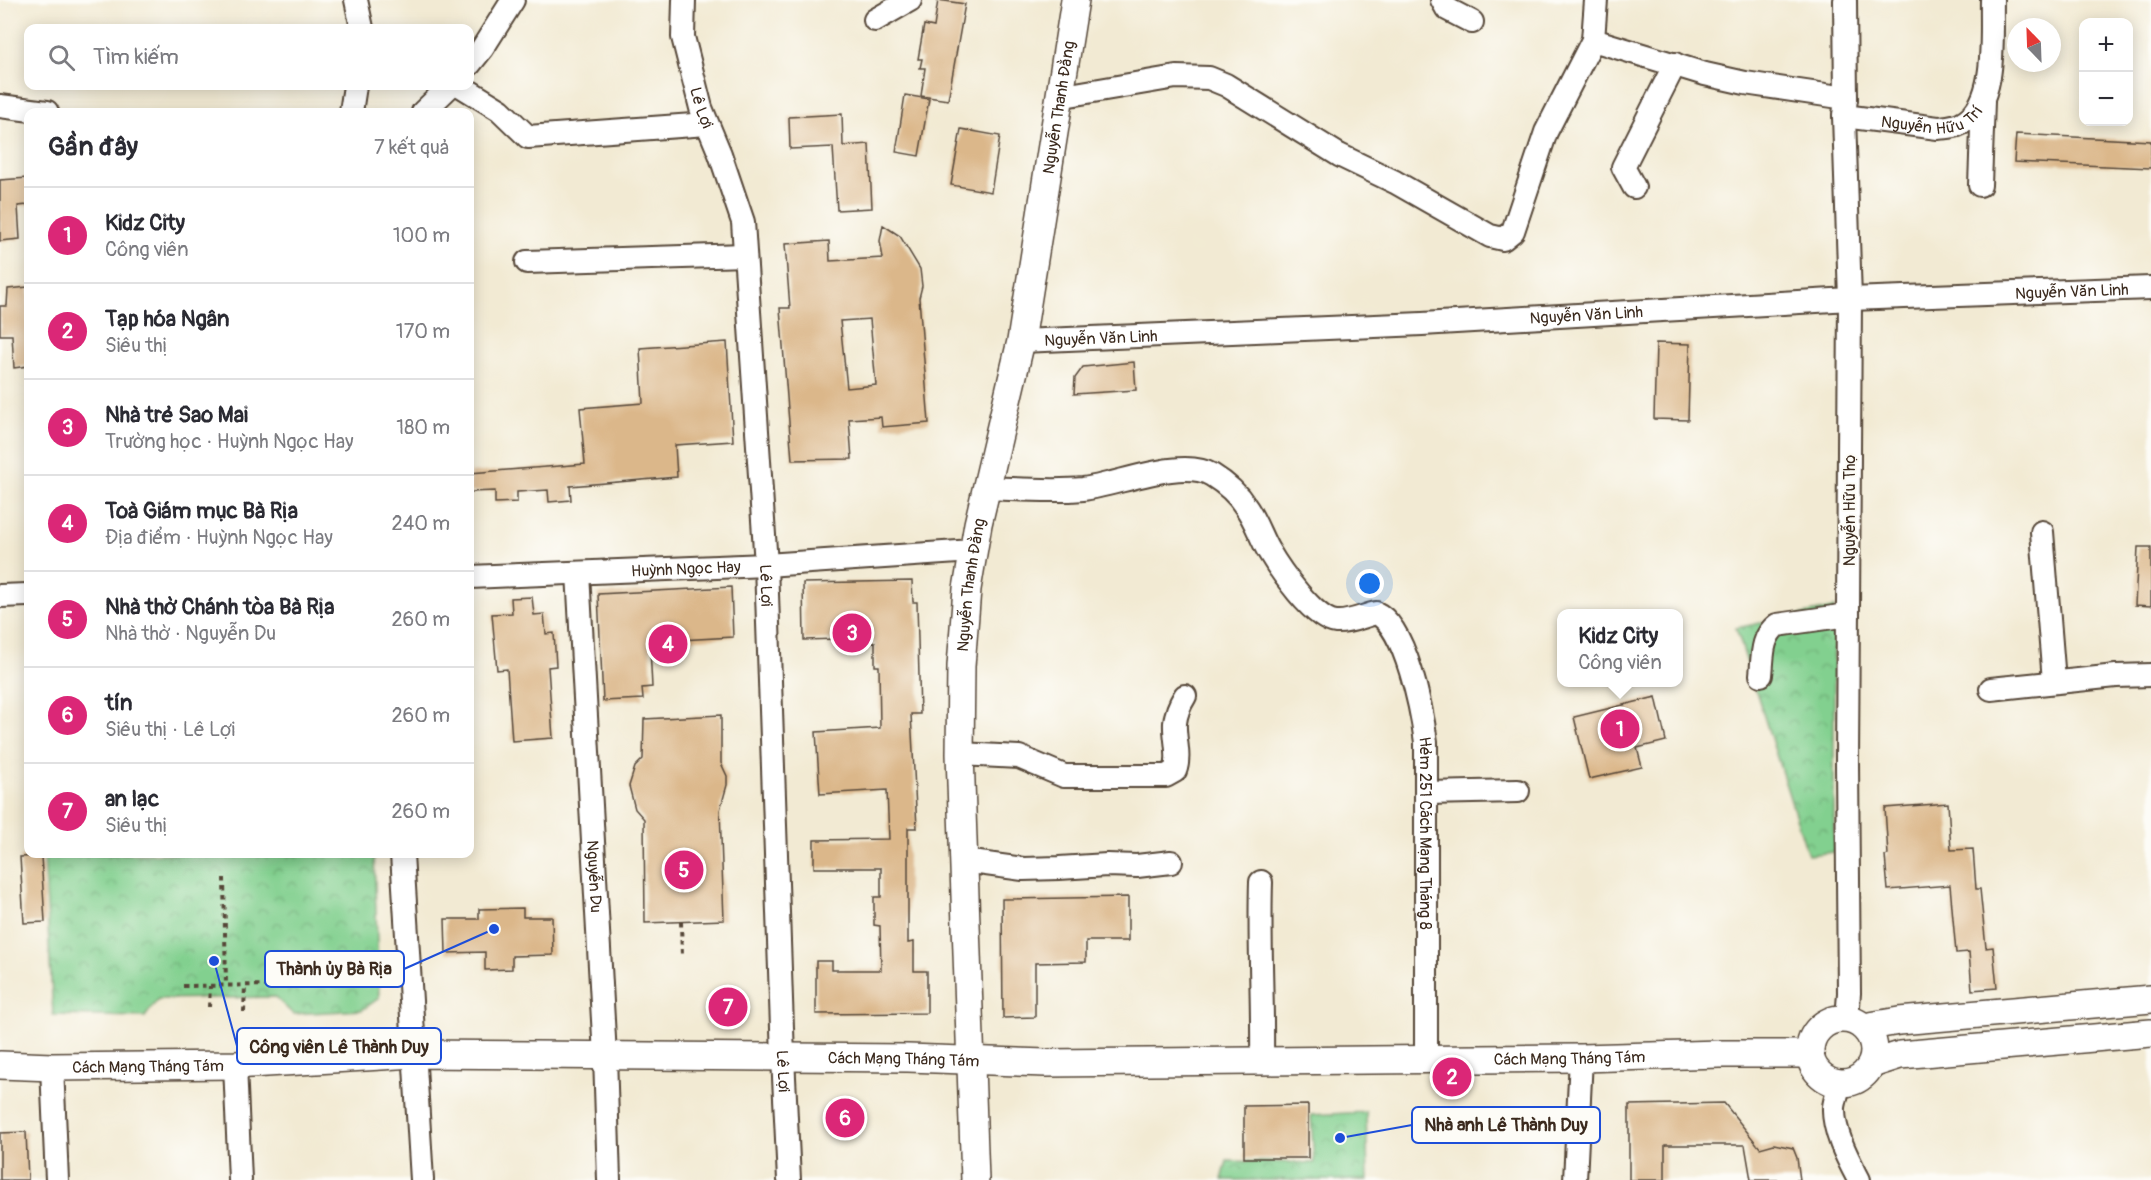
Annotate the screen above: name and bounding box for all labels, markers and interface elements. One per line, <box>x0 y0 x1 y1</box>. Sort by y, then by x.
north arrow <box>2007 18 2061 72</box>
map controls <box>2079 18 2133 126</box>
button: + <box>2079 18 2133 72</box>
search box <box>24 24 474 90</box>
street label: Nguyễn Thanh Đằng <box>1039 40 1079 175</box>
icon: search <box>45 41 78 74</box>
text: Tìm kiếm <box>93 43 179 71</box>
button: − <box>2079 72 2133 126</box>
street label: Lê Lợi <box>685 85 717 132</box>
street label: Nguyễn Hữu Trí <box>1880 102 1988 139</box>
text: Gần đây <box>48 131 138 163</box>
text: 7 kết quả <box>374 135 450 160</box>
text: Kidz City <box>105 209 185 237</box>
text: 1 <box>64 223 71 248</box>
text: 100 m <box>393 223 450 248</box>
text: Công viên <box>105 237 189 262</box>
street label: Nguyễn Văn Linh <box>2015 280 2129 304</box>
street label: Nguyễn Văn Linh <box>1529 302 1644 329</box>
text: Tạp hóa Ngân <box>105 305 229 333</box>
text: 2 <box>62 319 73 344</box>
text: 170 m <box>396 319 450 344</box>
street label: Nguyễn Văn Linh <box>1044 326 1158 351</box>
text: Siêu thị <box>105 333 168 358</box>
text: Nhà trẻ Sao Mai <box>105 401 248 429</box>
text: 3 <box>62 415 73 440</box>
text: 180 m <box>396 415 450 440</box>
text: Trường học · Huỳnh Ngọc Hay <box>105 429 354 454</box>
street label: Nguyễn Hữu Thọ <box>1840 454 1860 566</box>
text: Toà Giám mục Bà Rịa <box>105 497 298 525</box>
text: 4 <box>62 511 73 536</box>
text: 240 m <box>391 511 450 536</box>
street label: Nguyễn Thanh Đằng <box>953 516 990 652</box>
text: Địa điểm · Huỳnh Ngọc Hay <box>105 525 333 550</box>
street label: Huỳnh Ngọc Hay <box>631 557 741 581</box>
street label: Lê Lợi <box>755 564 776 607</box>
your location <box>1355 569 1384 598</box>
text: Nhà thờ Chánh tòa Bà Rịa <box>105 593 335 621</box>
text: 5 <box>62 607 73 632</box>
text: 260 m <box>391 607 450 632</box>
popup <box>1557 609 1683 687</box>
pin: 3 <box>832 610 872 656</box>
text: Nhà thờ · Nguyễn Du <box>105 621 276 646</box>
pin: 4 <box>648 622 688 666</box>
text: Kidz City <box>1578 622 1658 650</box>
text: Công viên <box>1578 650 1662 675</box>
text: tín <box>105 689 132 717</box>
text: 6 <box>62 703 73 728</box>
text: 260 m <box>391 703 450 728</box>
pin: 1 <box>1600 706 1640 752</box>
text: Siêu thị · Lê Lợi <box>105 717 235 742</box>
street label: Hẻm 251 Cách Mạng Tháng 8 <box>1414 736 1436 930</box>
text: an lạc <box>105 785 159 813</box>
text: 7 <box>62 799 73 824</box>
text: 260 m <box>391 799 450 824</box>
text: Siêu thị <box>105 813 168 838</box>
street label: Nguyễn Du <box>582 840 606 913</box>
pin: 5 <box>664 848 704 892</box>
callout: Thành ủy Bà Rịa <box>265 951 404 987</box>
text: Thành ủy Bà Rịa <box>275 958 392 981</box>
pin: 7 <box>708 984 748 1030</box>
callout: Công viên Lê Thành Duy <box>237 1028 441 1064</box>
text: Công viên Lê Thành Duy <box>249 1036 429 1059</box>
street label: Cách Mạng Tháng Tám <box>1494 1047 1646 1070</box>
street label: Cách Mạng Tháng Tám <box>828 1048 980 1072</box>
street label: Lê Lợi <box>772 1050 794 1093</box>
pin: 2 <box>1432 1054 1472 1100</box>
street label: Cách Mạng Tháng Tám <box>72 1056 224 1078</box>
pin: 6 <box>826 1096 864 1140</box>
callout: Nhà anh Lê Thành Duy <box>1412 1107 1600 1143</box>
text: Nhà anh Lê Thành Duy <box>1424 1114 1588 1137</box>

